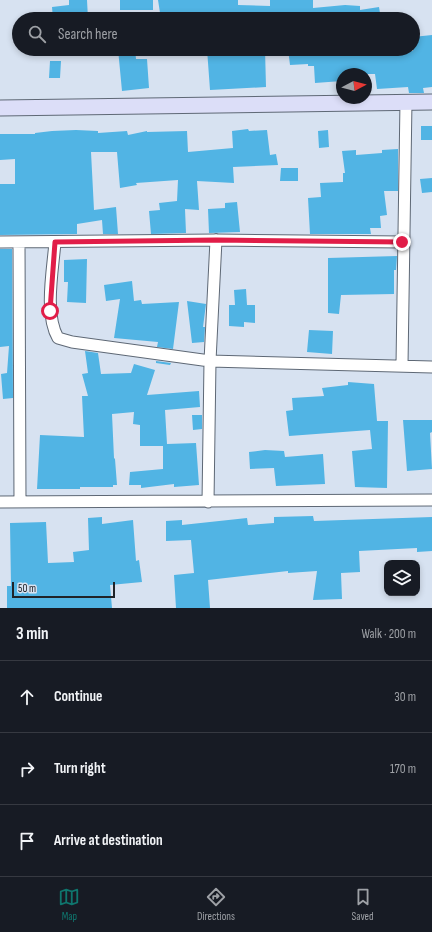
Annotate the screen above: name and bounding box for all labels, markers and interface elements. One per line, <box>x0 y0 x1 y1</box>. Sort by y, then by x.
search box <box>12 12 420 56</box>
icon: search <box>26 23 48 45</box>
text: Search here <box>58 25 118 44</box>
north arrow <box>336 68 372 104</box>
route end <box>393 233 411 251</box>
route start <box>41 302 59 320</box>
map controls <box>384 560 420 596</box>
button: layers <box>384 560 420 596</box>
scale bar <box>12 580 115 599</box>
text: 50 m <box>18 582 36 595</box>
text: 3 min <box>16 624 49 644</box>
text: Walk · 200 m <box>361 626 416 642</box>
icon: ahead <box>16 686 38 708</box>
text: Continue <box>54 687 103 706</box>
text: 30 m <box>394 689 416 705</box>
icon: right <box>16 758 38 780</box>
text: Turn right <box>54 759 106 778</box>
text: 170 m <box>390 761 416 777</box>
icon: arrive <box>16 830 38 852</box>
text: Arrive at destination <box>54 831 163 850</box>
tab: Map <box>58 886 80 923</box>
tab: Directions <box>197 886 235 923</box>
tab: Saved <box>352 886 374 923</box>

